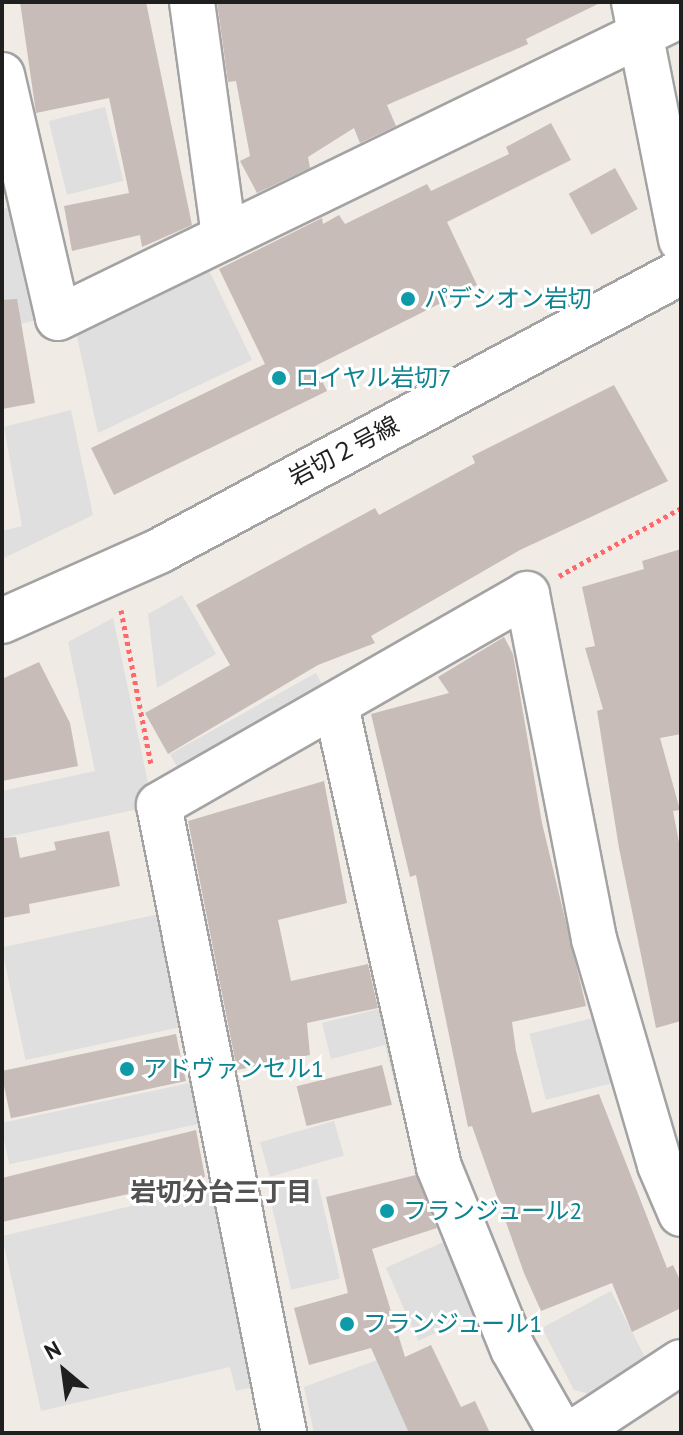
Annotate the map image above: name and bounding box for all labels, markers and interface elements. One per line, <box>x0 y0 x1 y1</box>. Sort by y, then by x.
place label: パデシオン岩切 <box>424 285 592 313</box>
marker: パデシオン岩切 <box>399 290 417 308</box>
place label: ロイヤル岩切7 <box>295 364 452 392</box>
marker: ロイヤル岩切7 <box>270 369 288 387</box>
street label: 岩切２号線 <box>284 410 404 492</box>
place label: アドヴァンセル1 <box>143 1055 324 1083</box>
marker: アドヴァンセル1 <box>118 1060 136 1078</box>
district label: 岩切分台三丁目 <box>130 1176 312 1208</box>
place label: フランジュール2 <box>403 1197 584 1225</box>
marker: フランジュール2 <box>378 1202 396 1220</box>
place label: フランジュール1 <box>363 1310 544 1338</box>
marker: フランジュール1 <box>338 1315 356 1333</box>
north arrow <box>24 1331 104 1411</box>
text: N <box>39 1334 65 1366</box>

